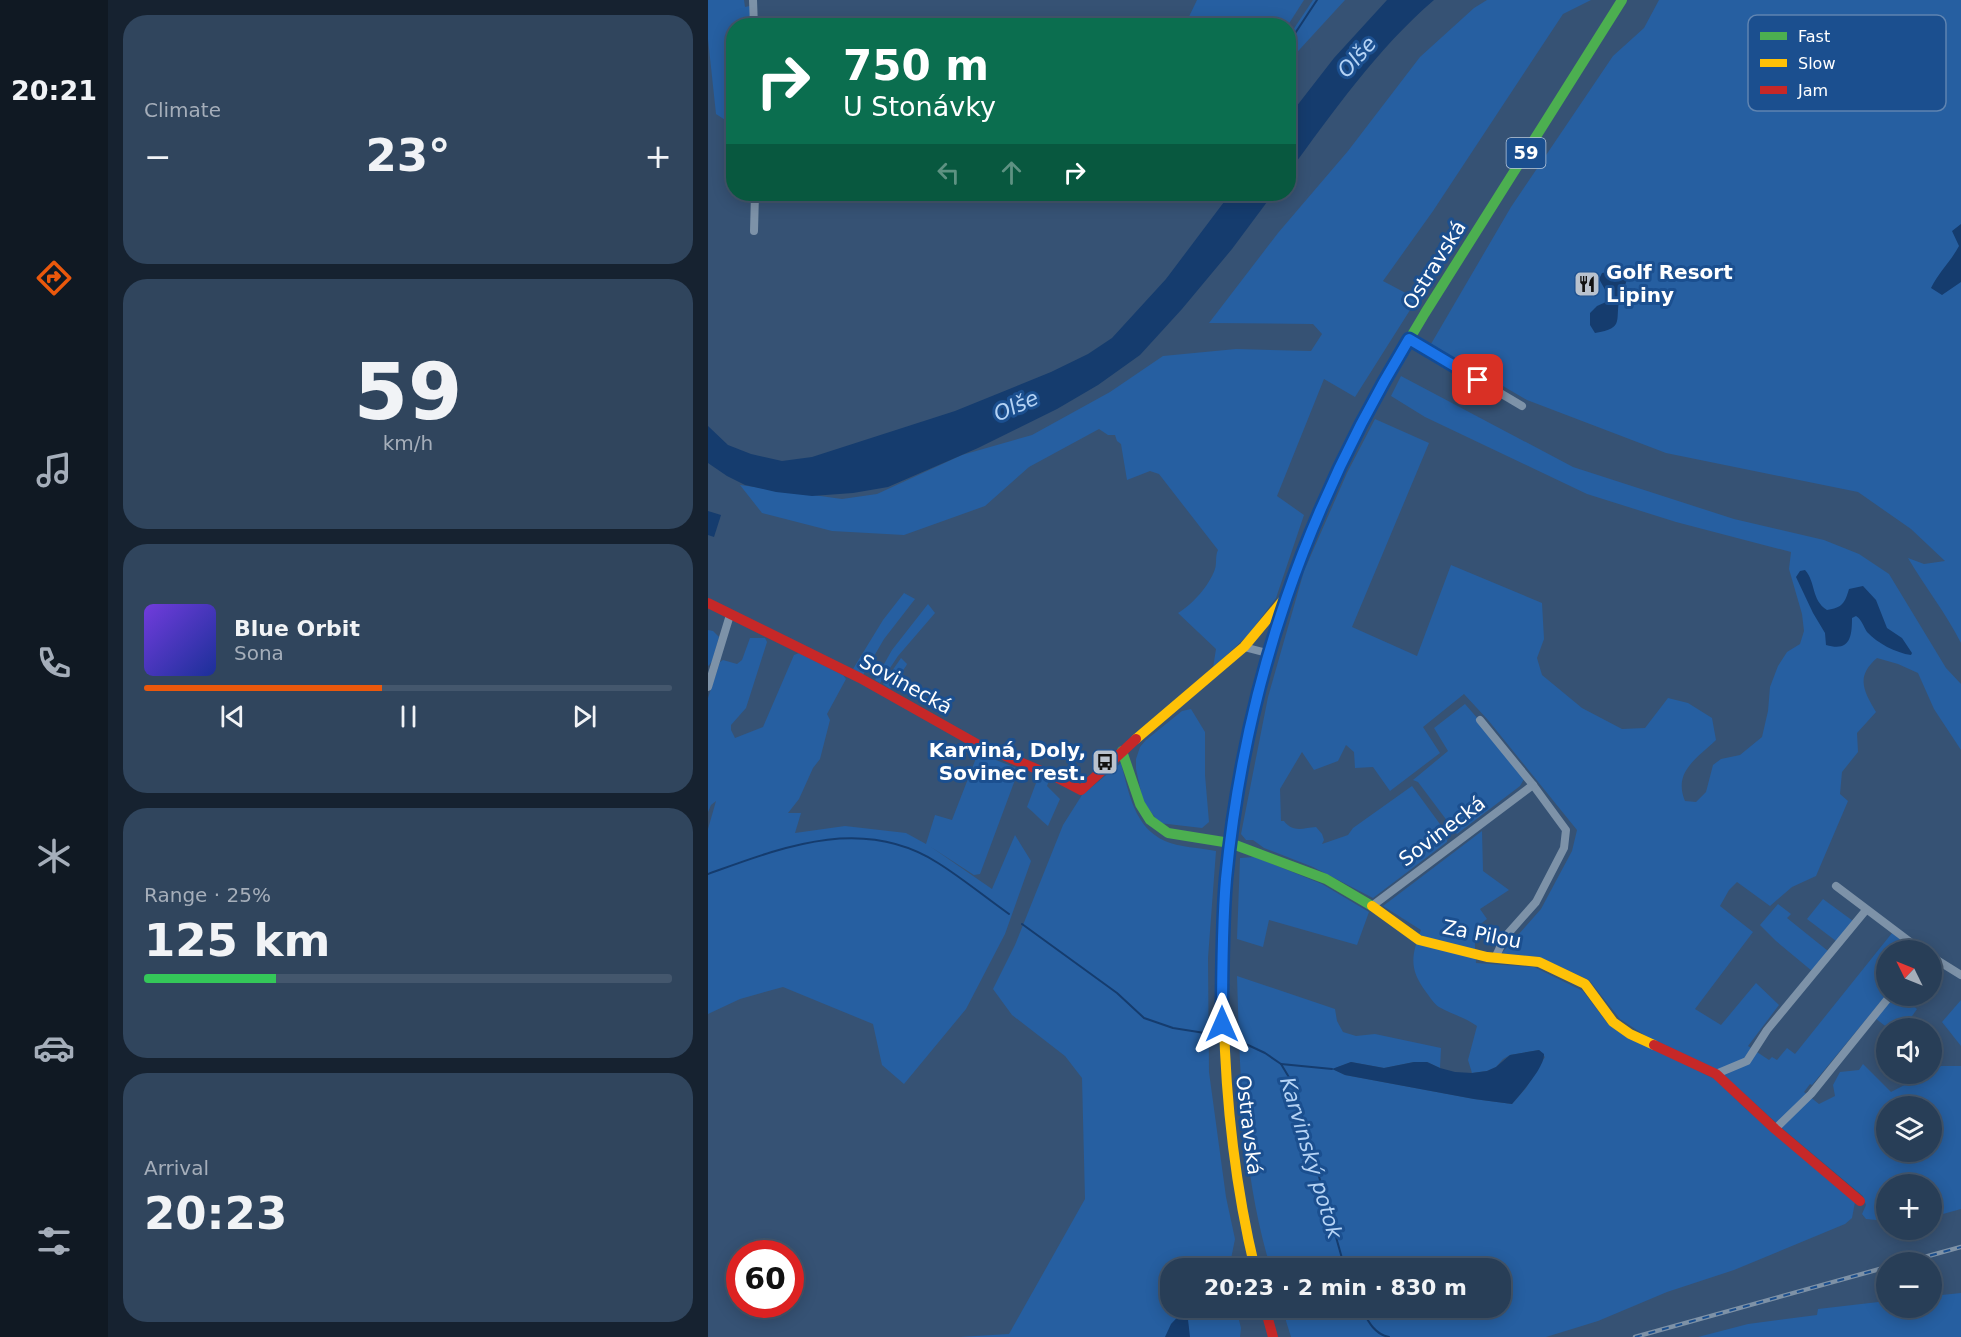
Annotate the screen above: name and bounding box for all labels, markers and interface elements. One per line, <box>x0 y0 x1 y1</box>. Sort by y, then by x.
legend <box>1748 15 1946 111</box>
text: Fast <box>1798 27 1830 46</box>
water label: Olše <box>1333 32 1381 82</box>
text: 750 m <box>843 41 989 90</box>
icon: right <box>744 42 822 120</box>
text: Slow <box>1798 54 1835 73</box>
text: 20:21 <box>11 75 97 106</box>
text: Jam <box>1797 81 1828 100</box>
text: U Stonávky <box>843 91 996 122</box>
text: Climate <box>144 98 221 122</box>
text: 23° <box>365 129 451 182</box>
text: − <box>144 137 172 176</box>
text: + <box>644 137 672 176</box>
road number: 59 <box>1506 138 1546 168</box>
icon: left <box>932 156 965 189</box>
icon: ahead <box>995 156 1028 189</box>
icon: right <box>1058 156 1091 189</box>
street label: Ostravská <box>1397 216 1471 314</box>
icon: directions <box>33 257 75 299</box>
place label: Golf Resort Lipiny <box>1606 260 1733 307</box>
restaurant icon: Golf Resort Lipiny <box>1572 269 1602 299</box>
text: 59 <box>354 347 462 437</box>
pin <box>1452 354 1503 405</box>
icon: arrive <box>1461 363 1494 396</box>
water label: Olše <box>990 386 1042 426</box>
text: km/h <box>383 431 433 455</box>
icon: music <box>33 449 75 491</box>
text: Blue Orbit <box>234 616 360 641</box>
text: Sona <box>234 641 284 665</box>
icon: phone <box>33 642 75 684</box>
street label: Sovinecká <box>856 649 956 719</box>
icon: previous <box>216 700 249 733</box>
icon: pause <box>392 700 425 733</box>
icon: next <box>568 700 601 733</box>
place label: Karviná, Doly, Sovinec rest. <box>929 738 1086 785</box>
bus stop icon: Karviná, Doly, Sovinec rest. <box>1090 747 1120 777</box>
street label: Sovinecká <box>1394 791 1490 871</box>
icon: climate <box>33 835 75 877</box>
text: Range · 25% <box>144 883 271 907</box>
text: 125 km <box>144 914 330 967</box>
street label: Za Pilou <box>1440 915 1524 953</box>
north arrow <box>1876 940 1942 1006</box>
map controls <box>1876 940 1942 1318</box>
position arrow <box>1190 992 1254 1056</box>
button: sound <box>1876 1018 1942 1084</box>
icon: car <box>33 1027 75 1069</box>
street label: Ostravská <box>1231 1074 1267 1176</box>
water label: Karvinský potok <box>1275 1074 1347 1243</box>
button: layers <box>1876 1096 1942 1162</box>
text: Arrival <box>144 1156 209 1180</box>
button: + <box>1876 1174 1942 1240</box>
text: 20:23 <box>144 1187 287 1240</box>
icon: filters <box>33 1220 75 1262</box>
speed limit sign: 60 <box>726 1240 804 1318</box>
button: − <box>1876 1252 1942 1318</box>
text: 20:23 · 2 min · 830 m <box>1204 1275 1467 1300</box>

